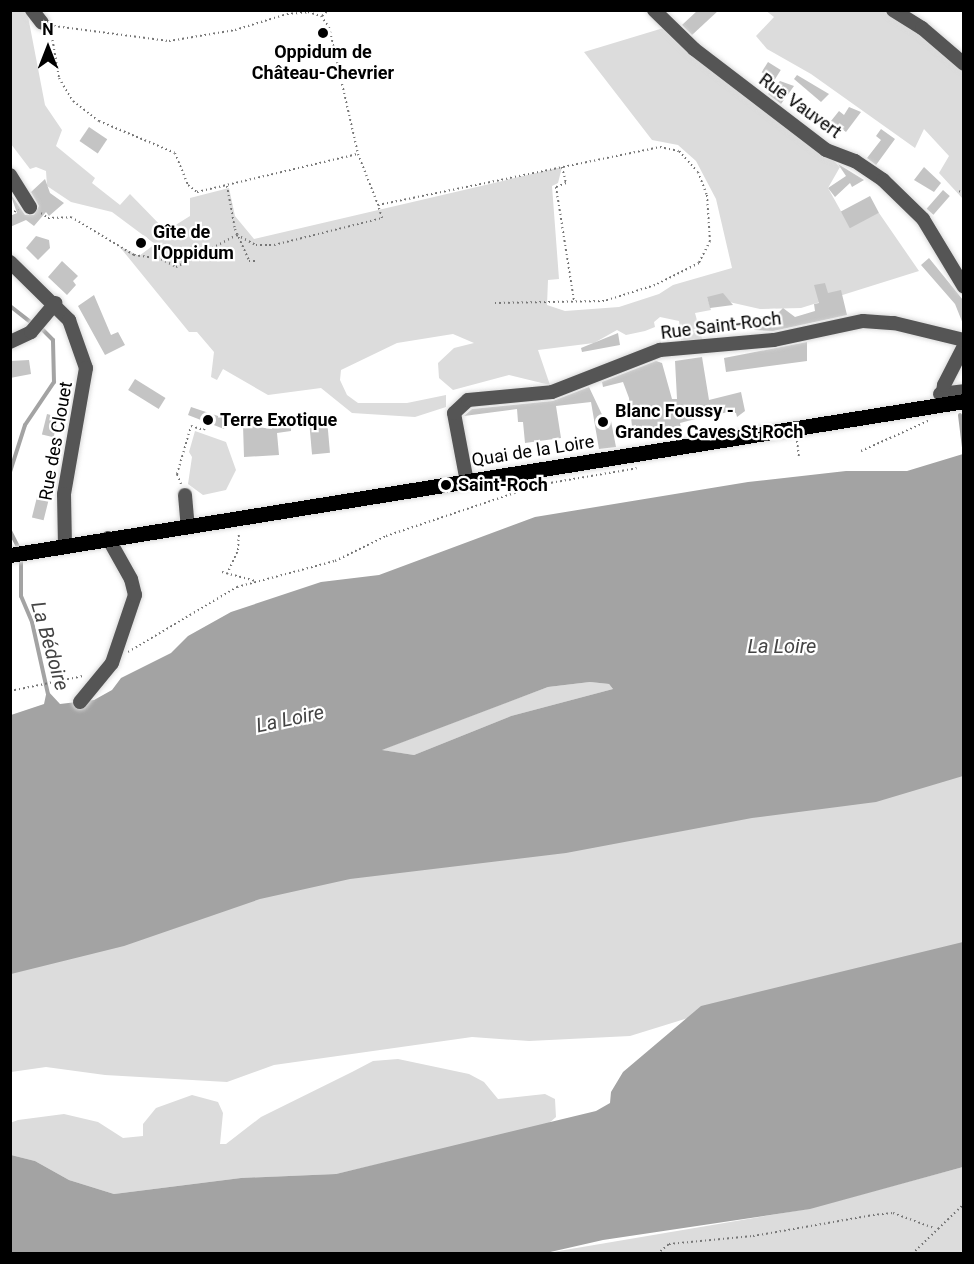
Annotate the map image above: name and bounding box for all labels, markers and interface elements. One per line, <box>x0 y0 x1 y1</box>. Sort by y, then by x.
north arrow <box>18 18 78 78</box>
text: N <box>42 20 54 39</box>
marker: Oppidum de Château-Chevrier <box>316 26 330 40</box>
place label: Oppidum de Château-Chevrier <box>252 42 394 84</box>
street label: Rue Vauvert <box>755 69 845 143</box>
place label: Gîte de l'Oppidum <box>153 222 234 264</box>
marker: Gîte de l'Oppidum <box>134 236 148 250</box>
street label: Rue Saint-Roch <box>659 308 783 344</box>
street label: Rue des Clouet <box>35 380 77 502</box>
place label: Blanc Foussy - Grandes Caves St Roch <box>615 401 803 444</box>
place label: Terre Exotique <box>220 409 337 431</box>
marker: Terre Exotique <box>201 413 215 427</box>
marker: Blanc Foussy - Grandes Caves St Roch <box>596 415 610 429</box>
street label: Quai de la Loire <box>470 431 596 471</box>
place label: Saint-Roch <box>458 474 548 496</box>
marker: Saint-Roch <box>439 478 453 492</box>
water label: La Bédoire <box>26 599 74 693</box>
water label: La Loire <box>748 634 816 658</box>
water label: La Loire <box>254 700 326 738</box>

